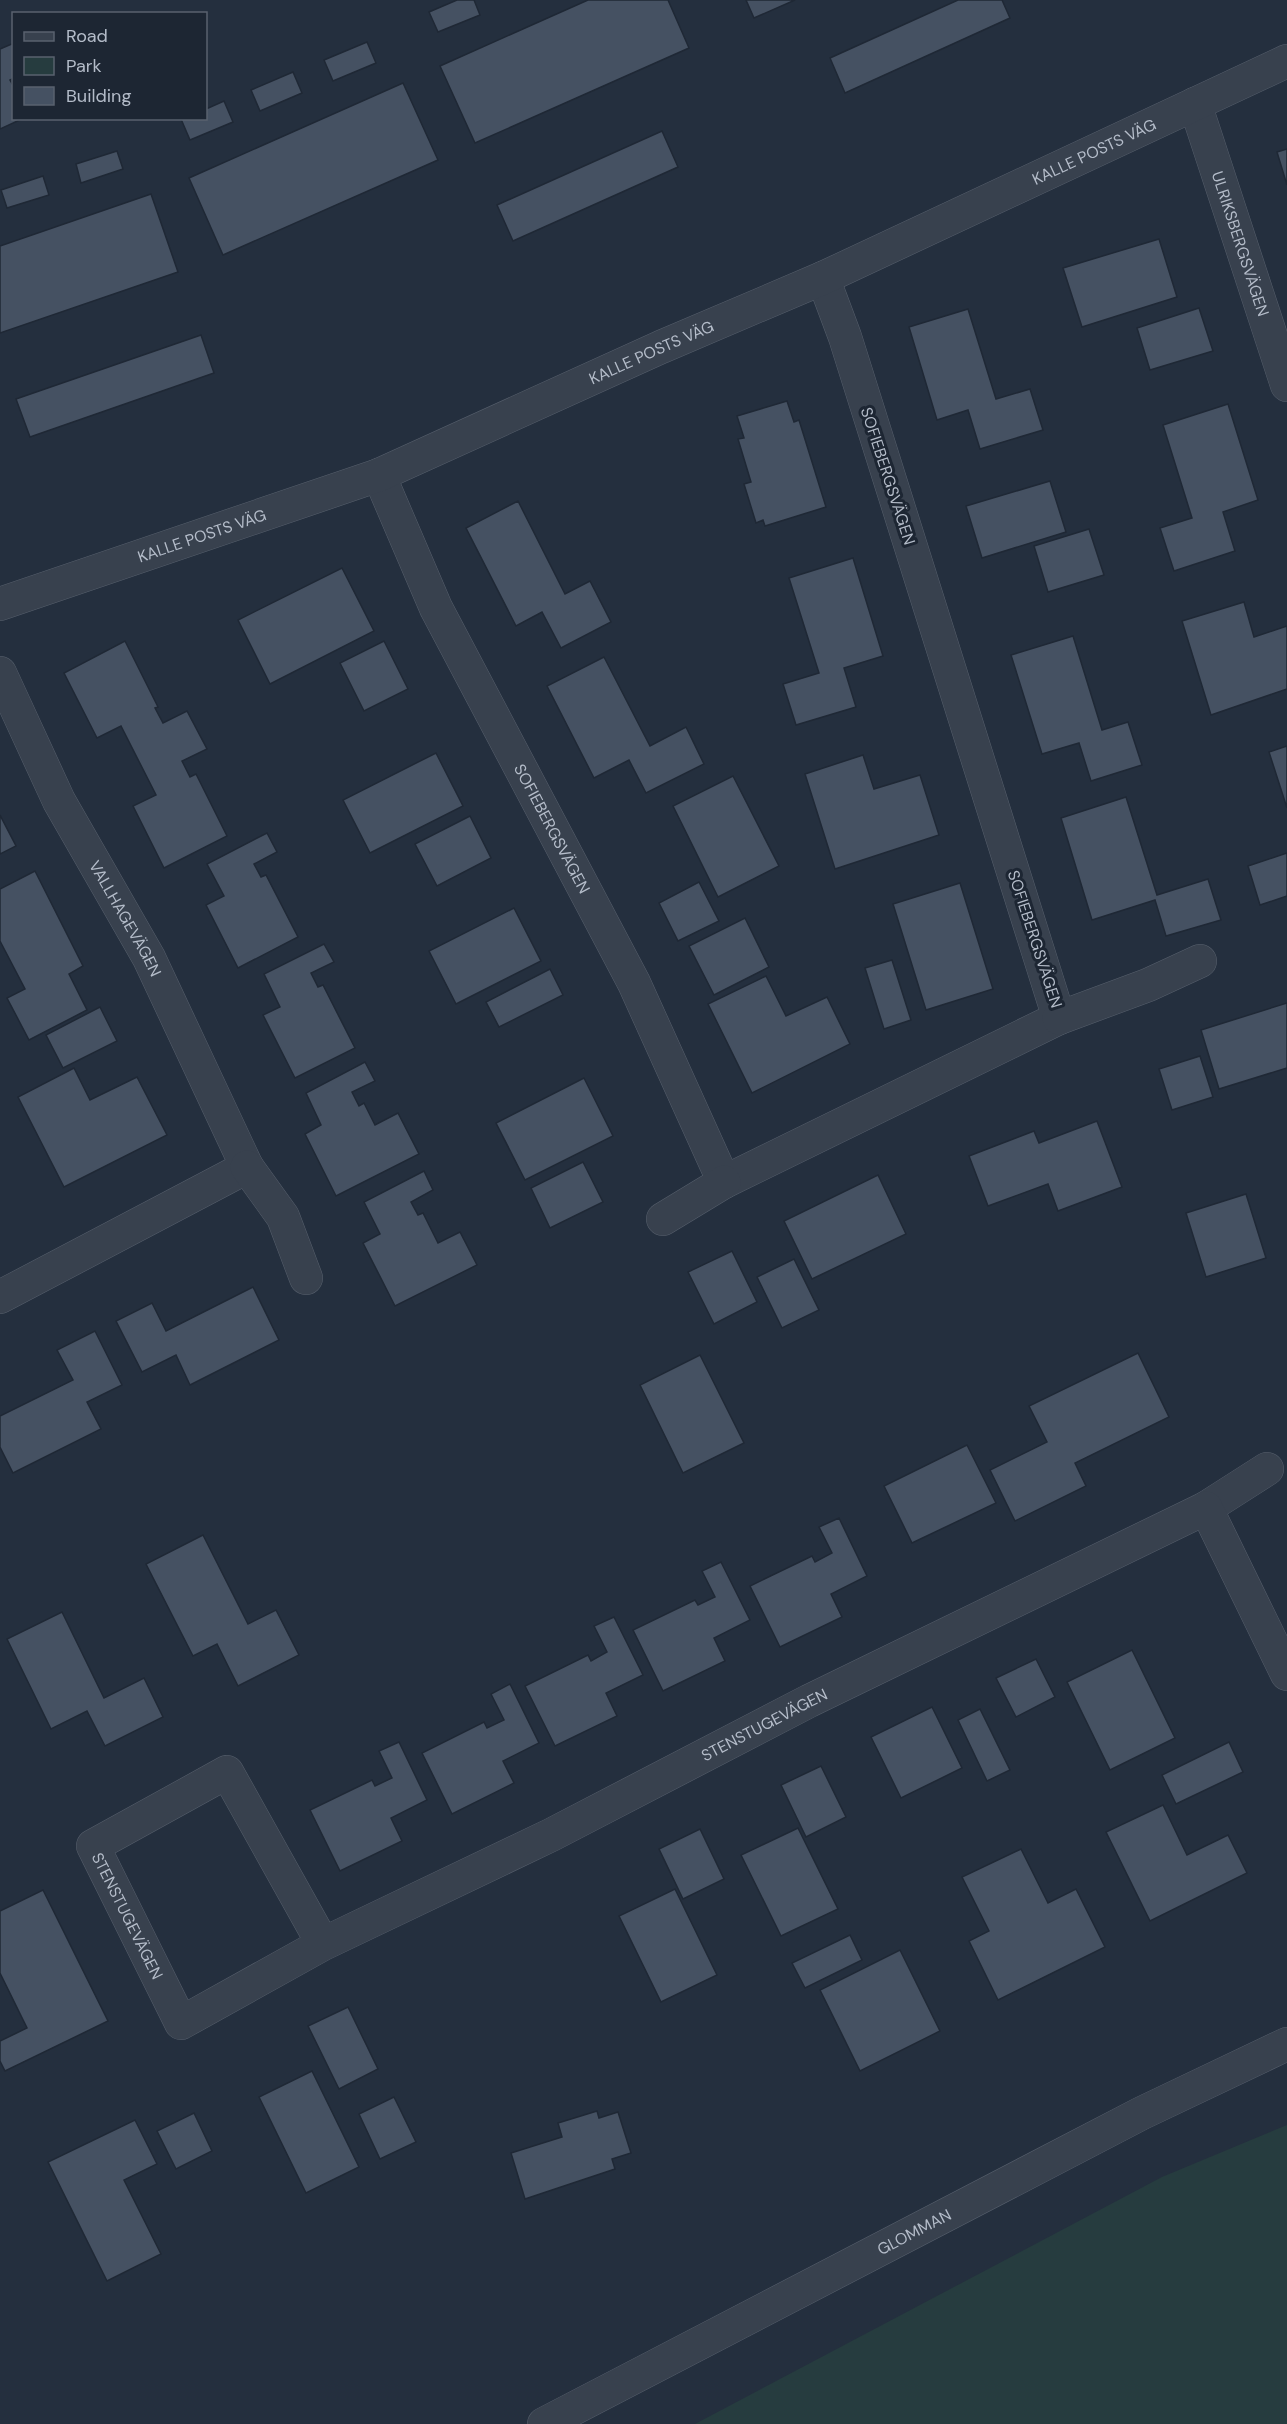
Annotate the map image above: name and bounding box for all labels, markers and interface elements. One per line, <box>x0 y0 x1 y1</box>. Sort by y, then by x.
legend <box>12 12 207 120</box>
text: Road <box>66 24 108 48</box>
text: Park <box>66 54 102 78</box>
text: Building <box>66 84 131 108</box>
street label: KALLE POSTS VÄG <box>1028 113 1159 189</box>
street label: ULRIKSBERGSVÄGEN <box>1207 168 1274 319</box>
street label: KALLE POSTS VÄG <box>585 315 717 389</box>
street label: SOFIEBERGSVÄGEN <box>856 404 920 548</box>
street label: KALLE POSTS VÄG <box>135 504 269 567</box>
street label: SOFIEBERGSVÄGEN <box>510 760 595 897</box>
street label: VALLHAGEVÄGEN <box>85 857 167 980</box>
street label: SOFIEBERGSVÄGEN <box>1003 867 1067 1011</box>
street label: STENSTUGEVÄGEN <box>697 1683 831 1766</box>
street label: STENSTUGEVÄGEN <box>87 1849 168 1983</box>
street label: GLOMMAN <box>873 2204 955 2259</box>

